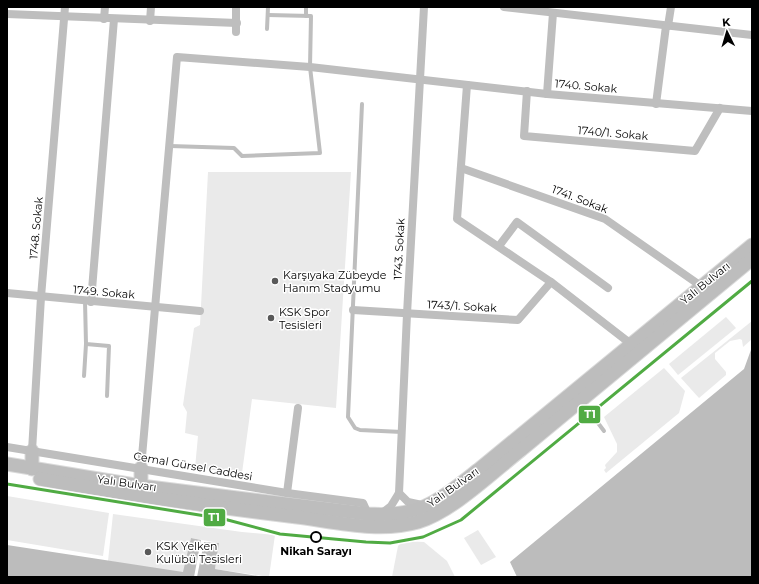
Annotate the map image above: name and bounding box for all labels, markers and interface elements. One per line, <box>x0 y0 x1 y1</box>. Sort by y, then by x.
north arrow <box>707 12 747 52</box>
text: K <box>721 15 732 29</box>
street label: 1740. Sokak <box>554 76 618 96</box>
street label: 1740/1. Sokak <box>577 123 649 143</box>
street label: 1741. Sokak <box>550 182 610 216</box>
street label: 1748. Sokak <box>26 196 46 260</box>
street label: 1743. Sokak <box>390 218 408 280</box>
street label: Yalı Bulvarı <box>677 259 733 307</box>
place label: Karşıyaka Zübeyde Hanım Stadyumu <box>283 268 387 295</box>
marker: Karşıyaka Zübeyde Hanım Stadyumu <box>270 276 280 286</box>
street label: 1749. Sokak <box>73 282 136 302</box>
street label: 1743/1. Sokak <box>427 297 497 315</box>
place label: KSK Spor Tesisleri <box>279 305 330 332</box>
marker: KSK Spor Tesisleri <box>266 313 276 323</box>
line badge: T1 <box>578 405 601 424</box>
text: T1 <box>584 407 596 421</box>
street label: Cemal Gürsel Caddesi <box>132 449 254 483</box>
street label: Yalı Bulvarı <box>425 464 481 510</box>
street label: Yalı Bulvarı <box>96 472 158 494</box>
line badge: T1 <box>203 508 226 527</box>
text: T1 <box>208 510 220 524</box>
marker: Nikah Sarayı <box>310 531 322 543</box>
place label: KSK Yelken Kulübü Tesisleri <box>156 539 242 566</box>
place label: Nikah Sarayı <box>280 544 352 558</box>
marker: KSK Yelken Kulübü Tesisleri <box>143 547 153 557</box>

